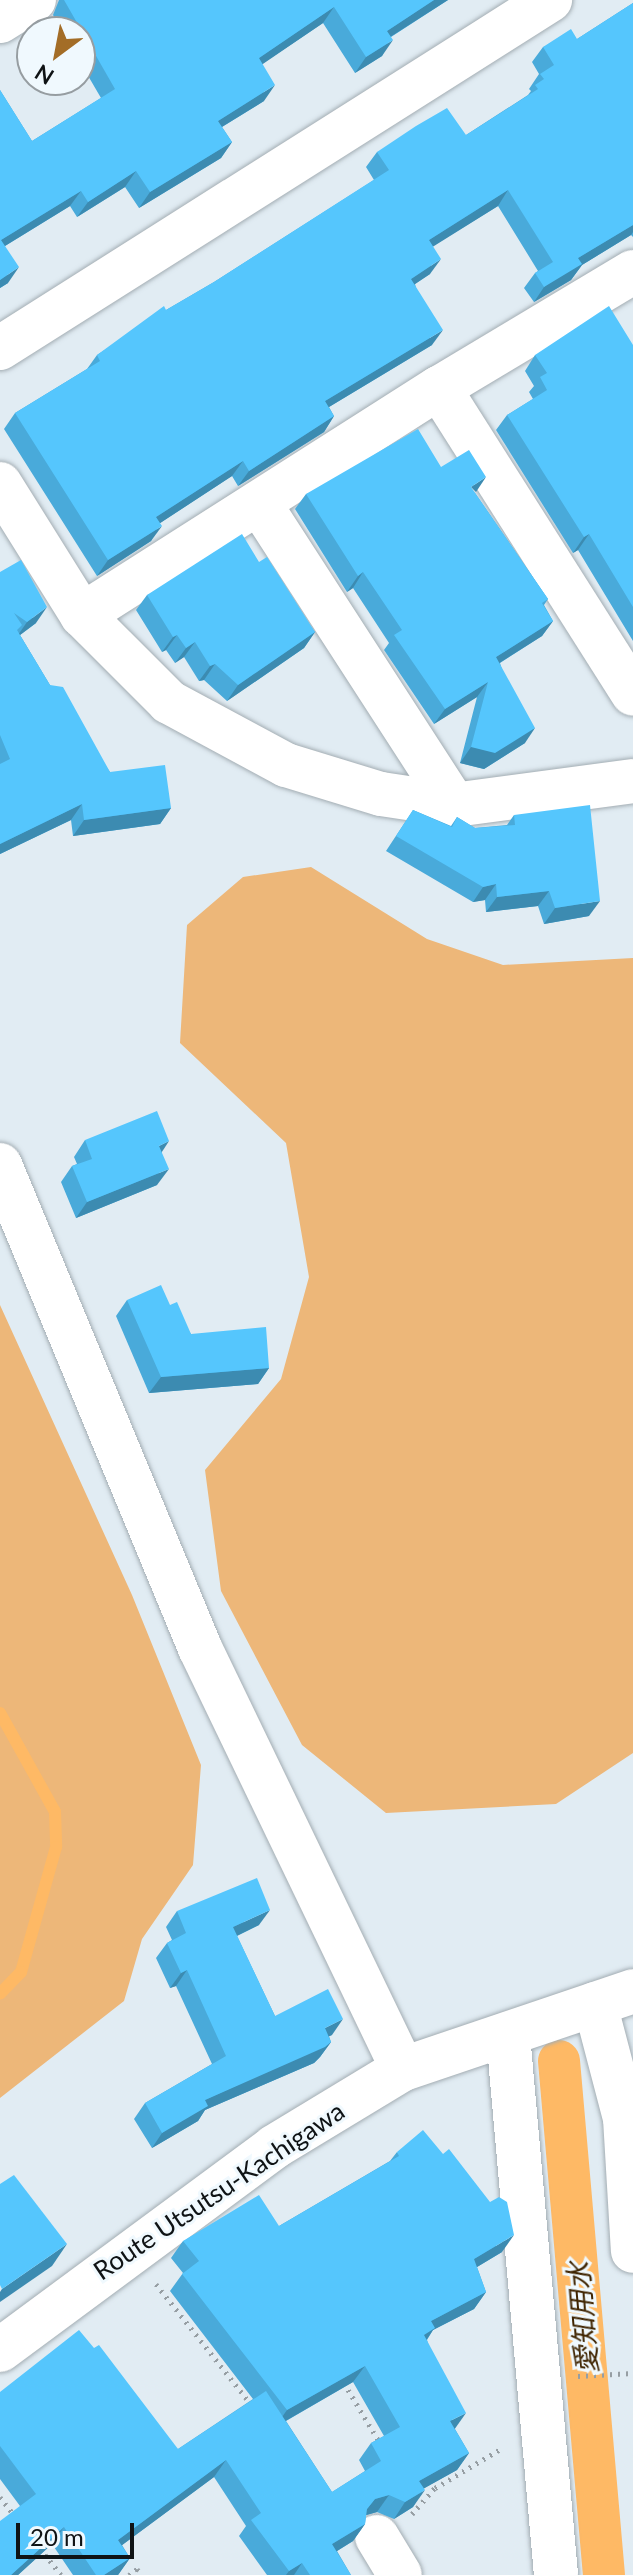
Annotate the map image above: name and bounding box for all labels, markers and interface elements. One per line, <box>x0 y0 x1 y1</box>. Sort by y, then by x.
north arrow <box>16 16 96 96</box>
text: N <box>30 59 58 91</box>
street label: Route Utsutsu-Kachigawa <box>88 2095 350 2287</box>
water label: 愛知用水 <box>560 2261 604 2375</box>
scale bar <box>20 2507 138 2557</box>
text: 20 m <box>30 2522 84 2551</box>

